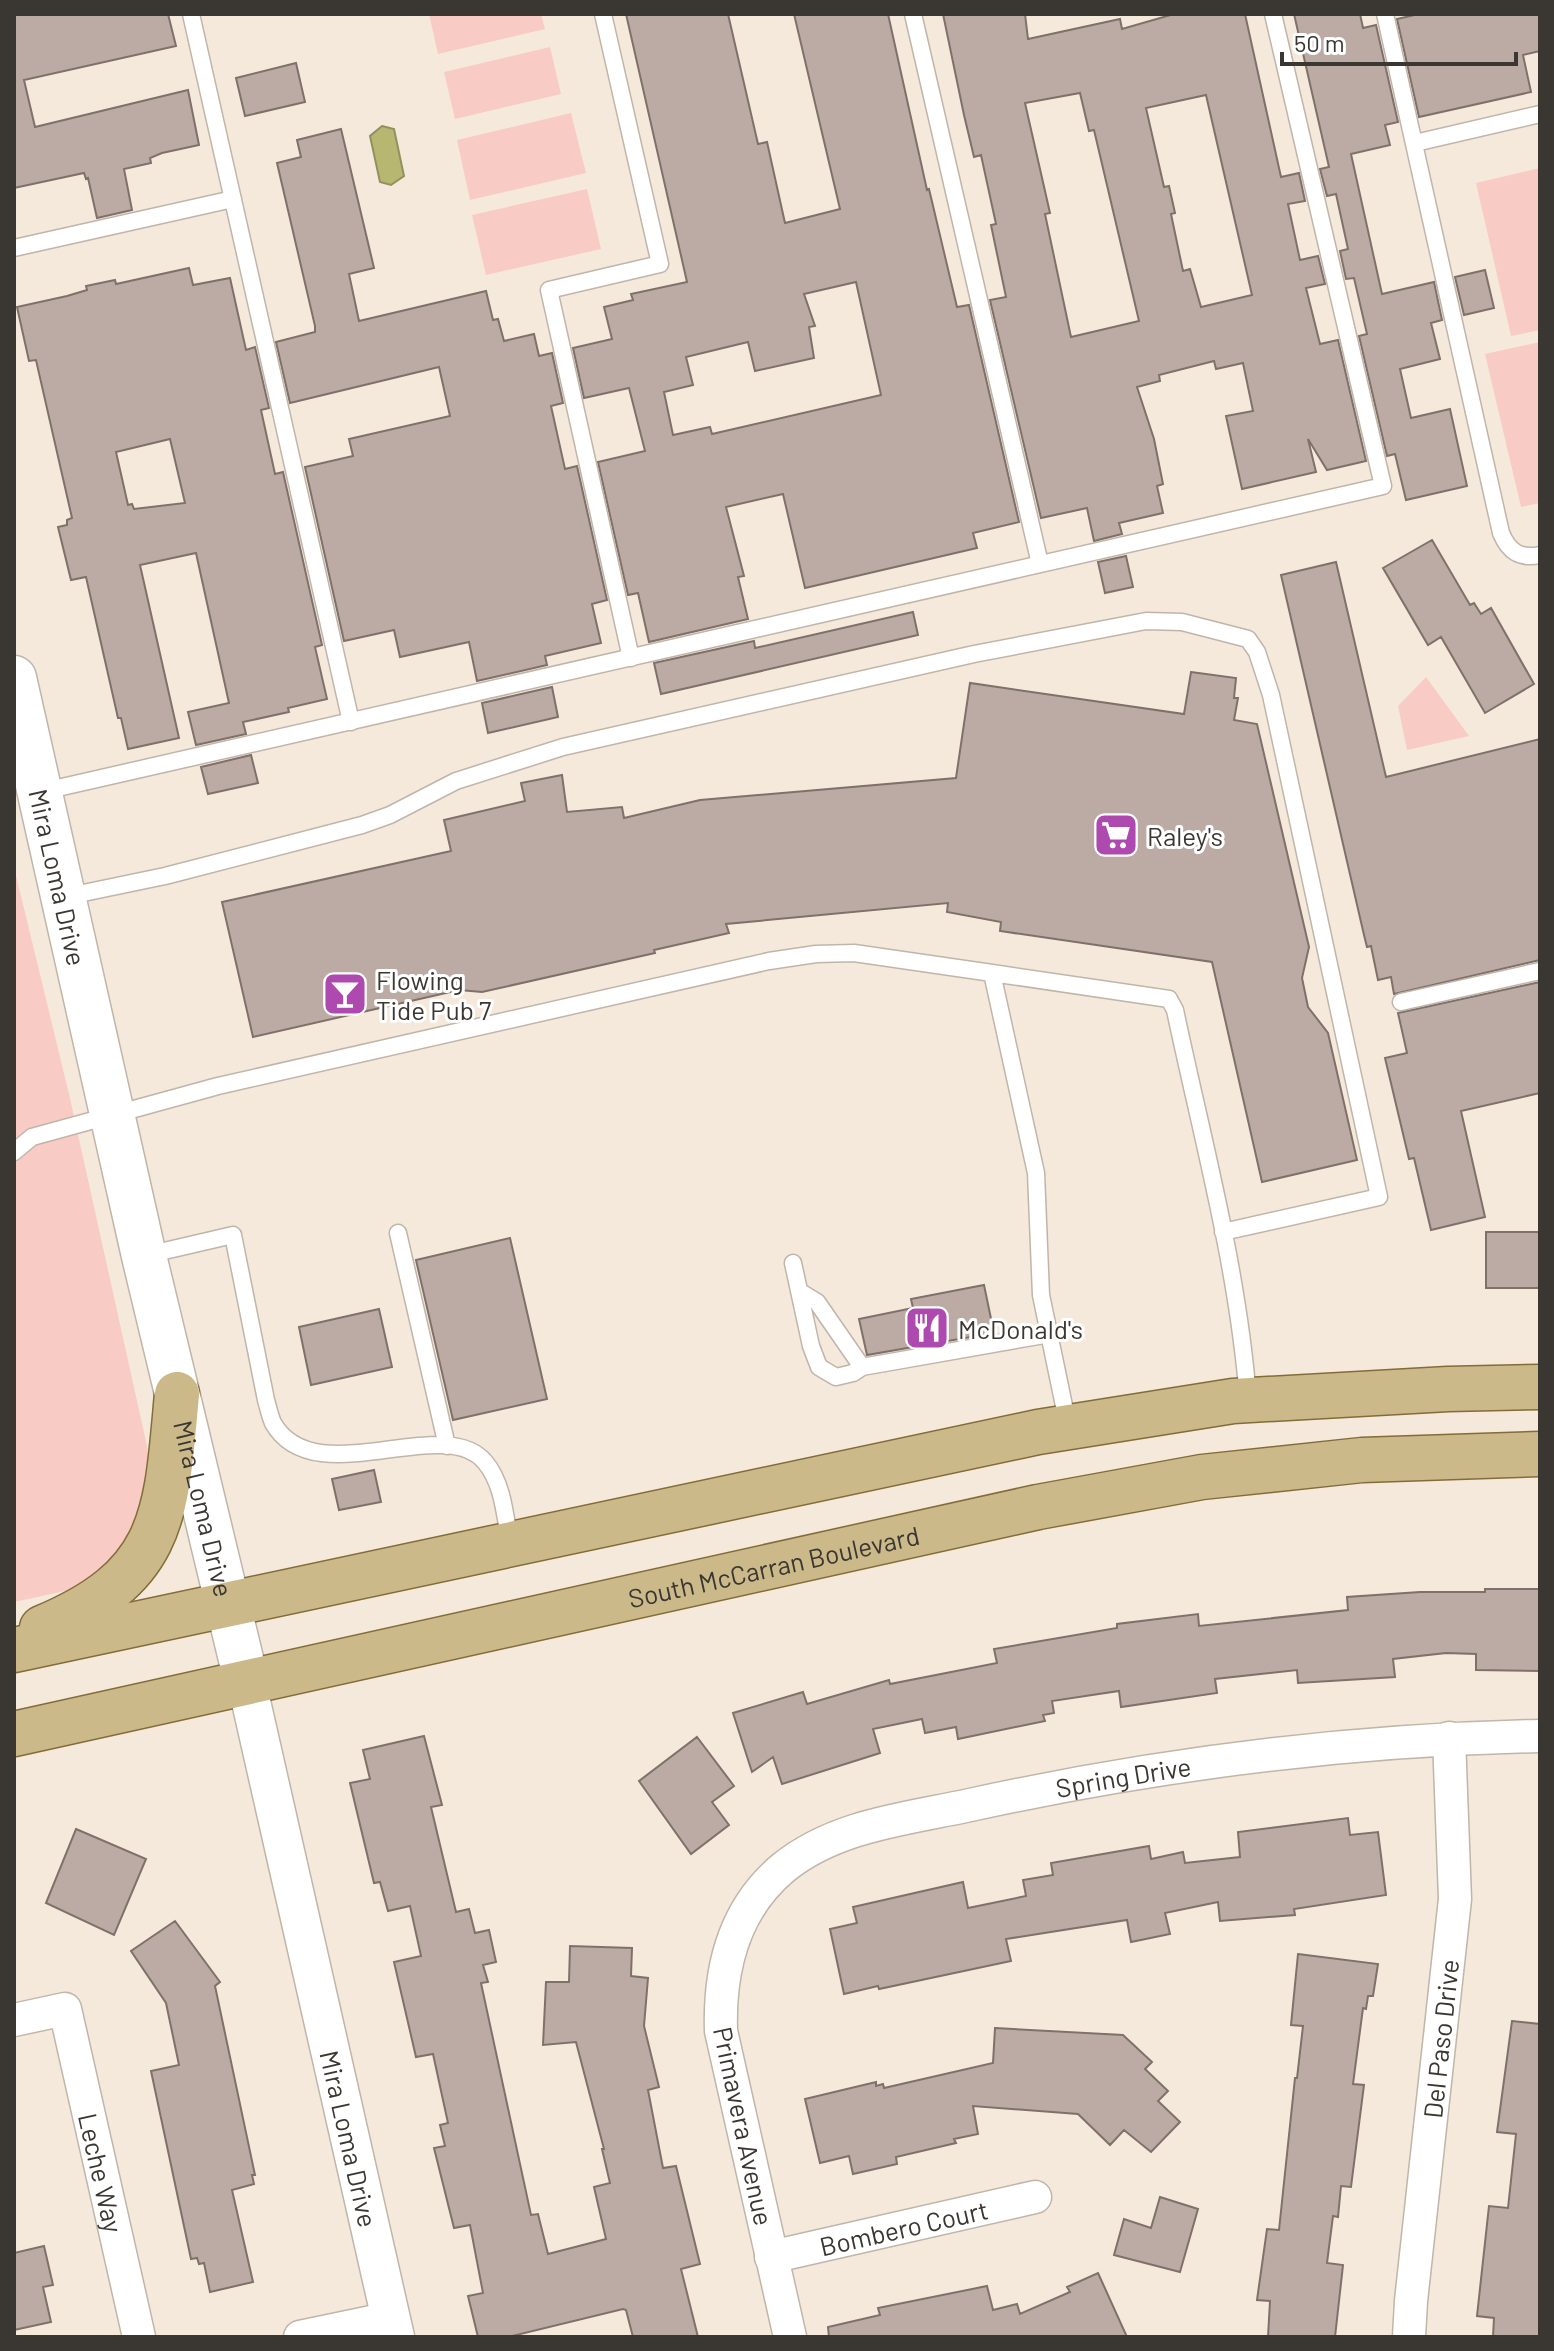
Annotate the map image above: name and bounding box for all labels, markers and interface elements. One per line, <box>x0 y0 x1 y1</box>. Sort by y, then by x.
scale bar <box>1282 16 1516 66</box>
text: 50 m <box>1294 28 1345 57</box>
street label: Mira Loma Drive <box>24 786 94 968</box>
supermarket icon: Raley's <box>1092 811 1140 859</box>
place label: Raley's <box>1147 820 1223 851</box>
place label: Flowing Tide Pub 7 <box>376 964 491 1025</box>
bar icon: Flowing Tide Pub 7 <box>321 970 369 1018</box>
restaurant icon: McDonald's <box>903 1304 951 1352</box>
place label: McDonald's <box>958 1313 1083 1344</box>
street label: Mira Loma Drive <box>169 1417 241 1600</box>
street label: South McCarran Boulevard <box>625 1518 922 1613</box>
street label: Spring Drive <box>1053 1750 1193 1803</box>
street label: Del Paso Drive <box>1416 1958 1464 2120</box>
street label: Primavera Avenue <box>708 2024 780 2228</box>
street label: Mira Loma Drive <box>315 2047 385 2230</box>
street label: Leche Way <box>73 2110 130 2236</box>
street label: Bombero Court <box>816 2193 991 2261</box>

